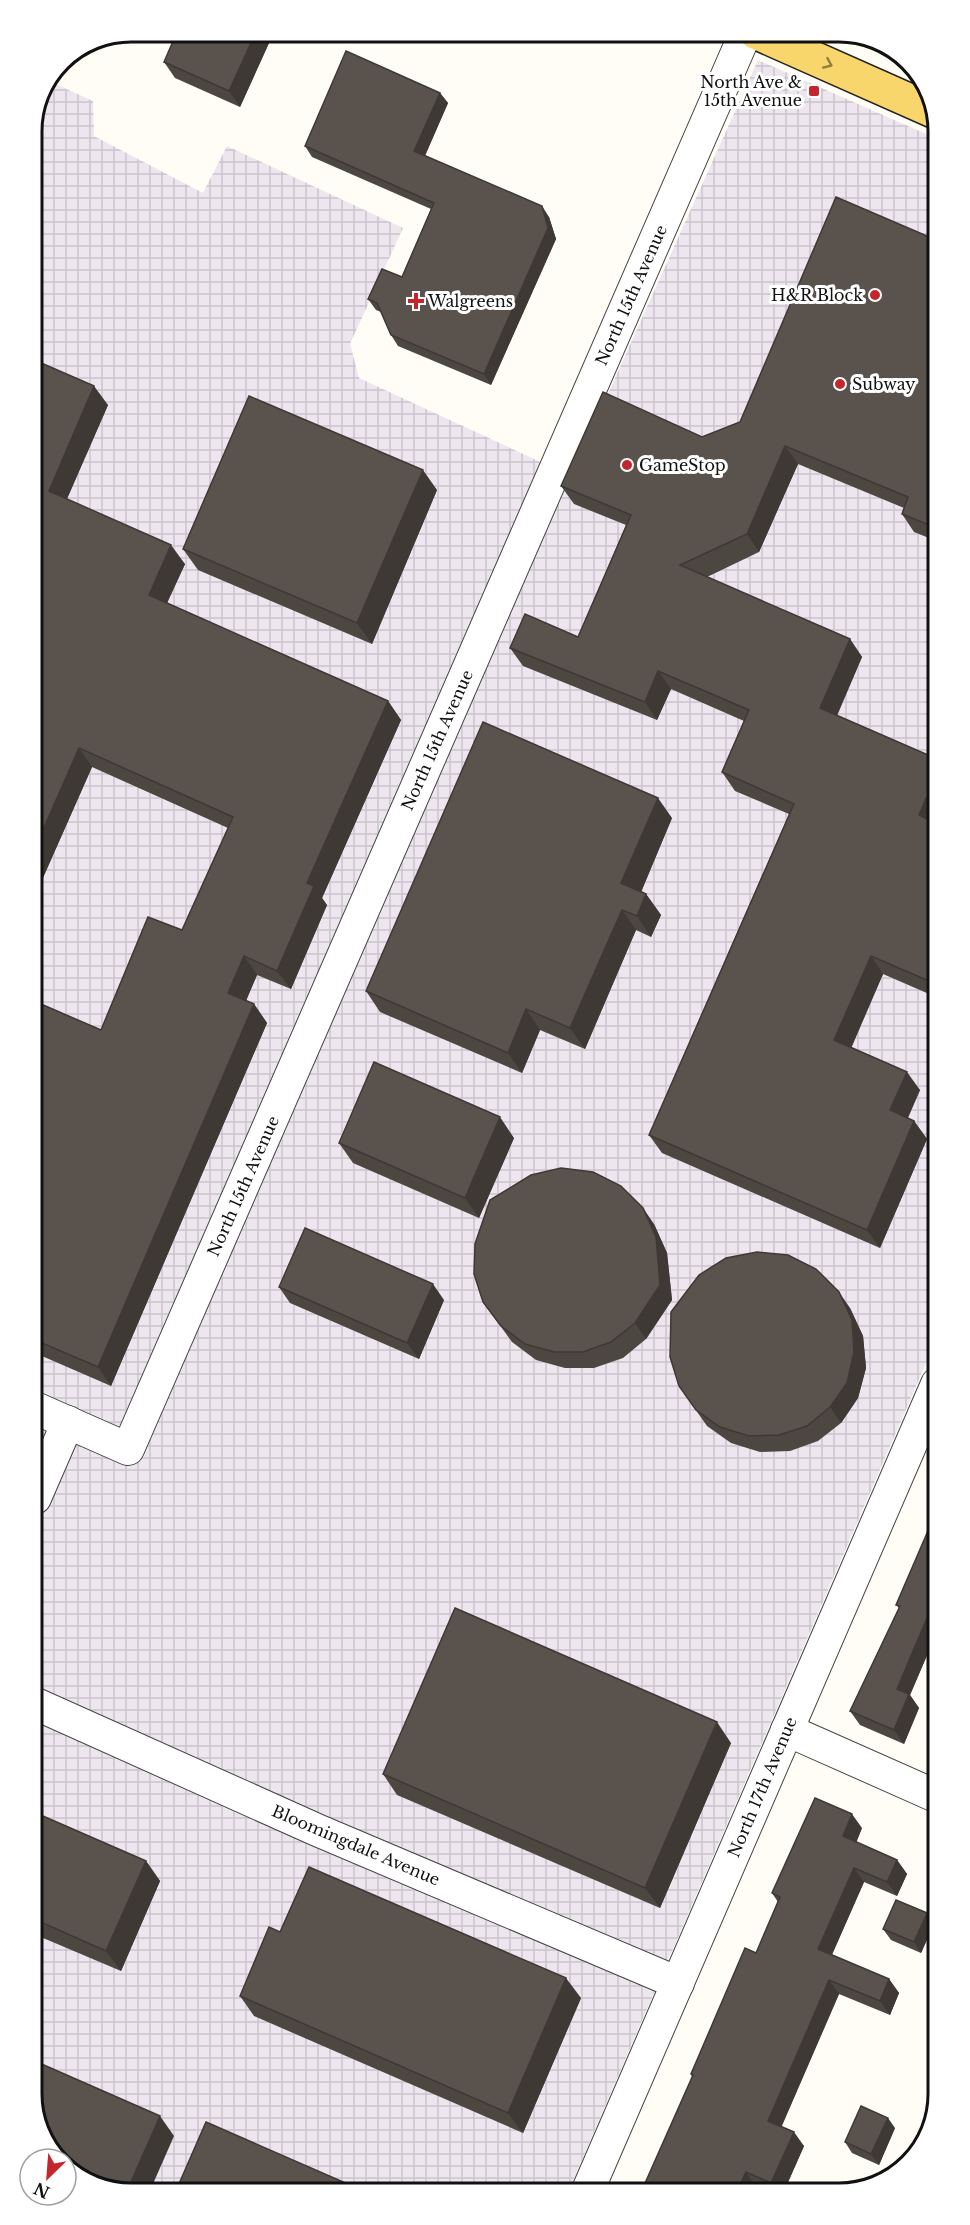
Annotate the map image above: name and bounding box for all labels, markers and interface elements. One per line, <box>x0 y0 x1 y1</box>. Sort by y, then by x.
one-way arrow <box>822 57 833 69</box>
place label: North Ave & 15th Avenue <box>700 72 802 110</box>
marker: North Ave & 15th Avenue <box>807 84 821 98</box>
street label: North 15th Avenue <box>591 222 671 368</box>
place label: H&R Block <box>771 285 863 305</box>
marker: H&R Block <box>868 288 882 302</box>
place label: Walgreens <box>427 291 513 311</box>
marker: Walgreens <box>409 294 423 308</box>
place label: Subway <box>852 374 916 394</box>
marker: Subway <box>833 377 847 391</box>
place label: GameStop <box>639 455 726 475</box>
marker: GameStop <box>620 458 634 472</box>
street label: North 15th Avenue <box>397 667 477 813</box>
street label: North 15th Avenue <box>203 1113 283 1259</box>
street label: North 17th Avenue <box>723 1714 801 1860</box>
street label: Bloomingdale Avenue <box>269 1801 443 1889</box>
north arrow <box>18 2147 78 2207</box>
text: N <box>31 2178 53 2203</box>

